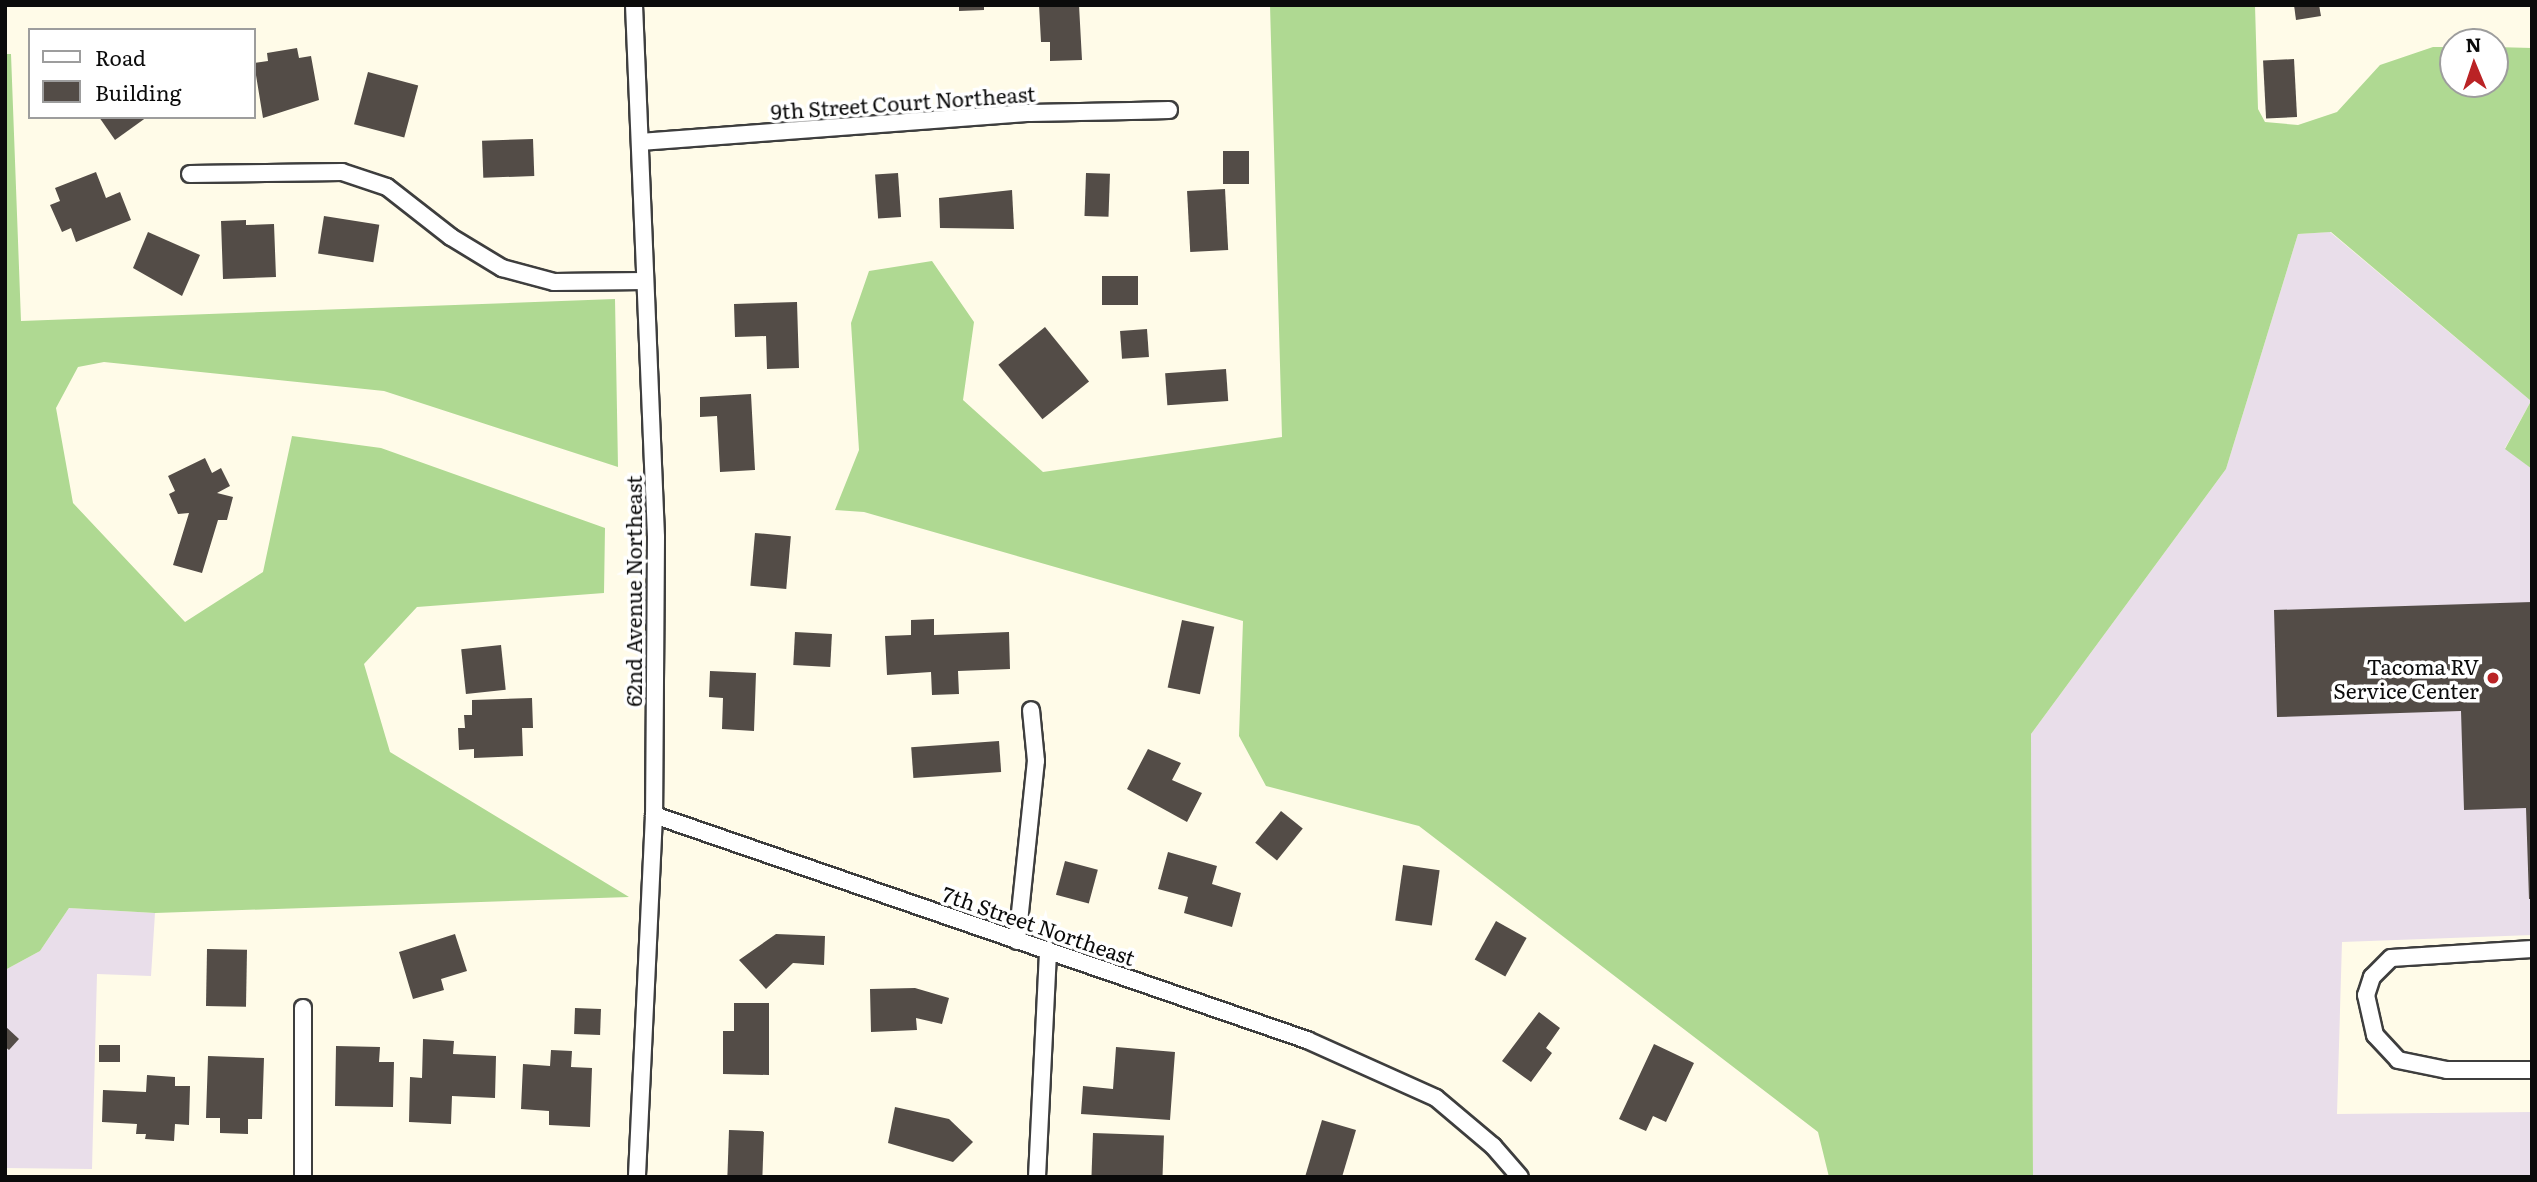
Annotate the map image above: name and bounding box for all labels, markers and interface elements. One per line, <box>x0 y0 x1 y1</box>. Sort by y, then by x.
legend <box>28 28 256 119</box>
north arrow <box>2439 28 2509 98</box>
text: N <box>2465 30 2482 58</box>
text: Road <box>95 41 146 72</box>
text: Building <box>95 76 181 107</box>
street label: 9th Street Court Northeast <box>770 80 1036 124</box>
street label: 62nd Avenue Northeast <box>620 475 646 707</box>
place label: Tacoma RV Service Center <box>2333 653 2479 703</box>
marker: Tacoma RV Service Center <box>2485 670 2501 686</box>
street label: 7th Street Northeast <box>939 880 1139 970</box>

